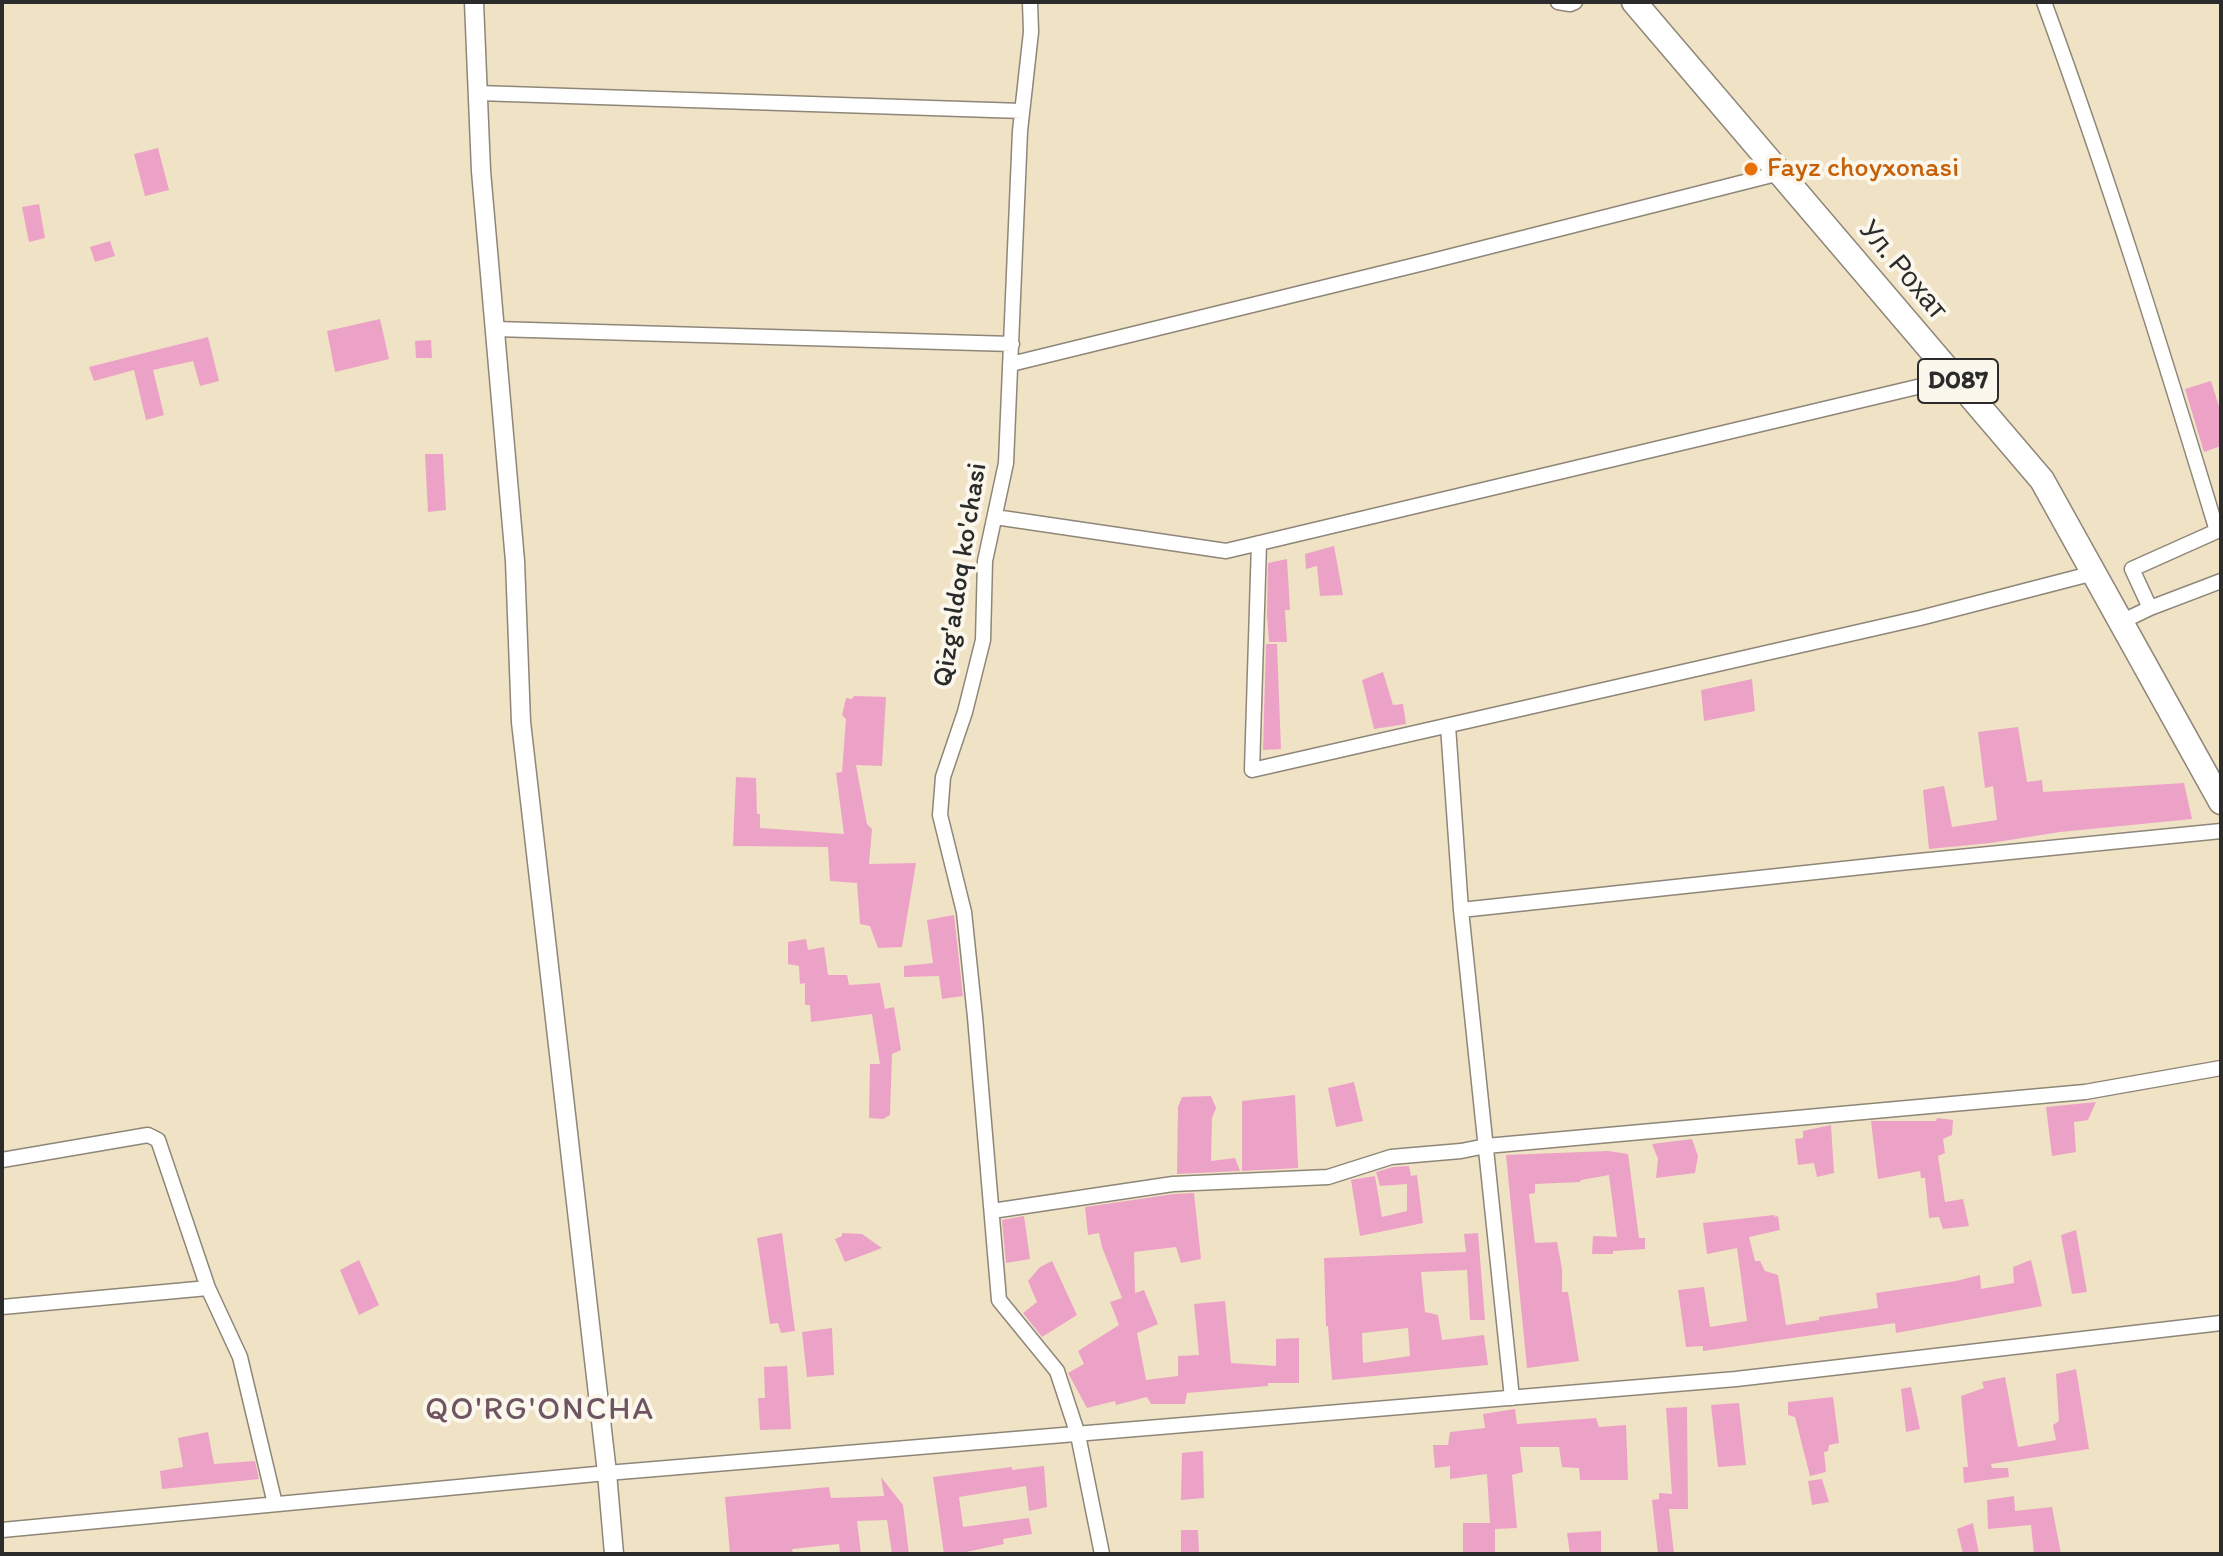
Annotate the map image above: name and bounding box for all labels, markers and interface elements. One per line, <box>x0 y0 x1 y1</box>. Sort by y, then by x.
place label: Fayz choyxonasi <box>1767 152 1959 186</box>
marker: Fayz choyxonasi <box>1742 160 1760 178</box>
street label: Ул. Рохат <box>1851 214 1953 328</box>
road number: D087 <box>1918 359 1998 403</box>
street label: Qizg'aldoq ko'chasi <box>927 460 995 690</box>
district label: QO'RG'ONCHA <box>425 1392 655 1430</box>

